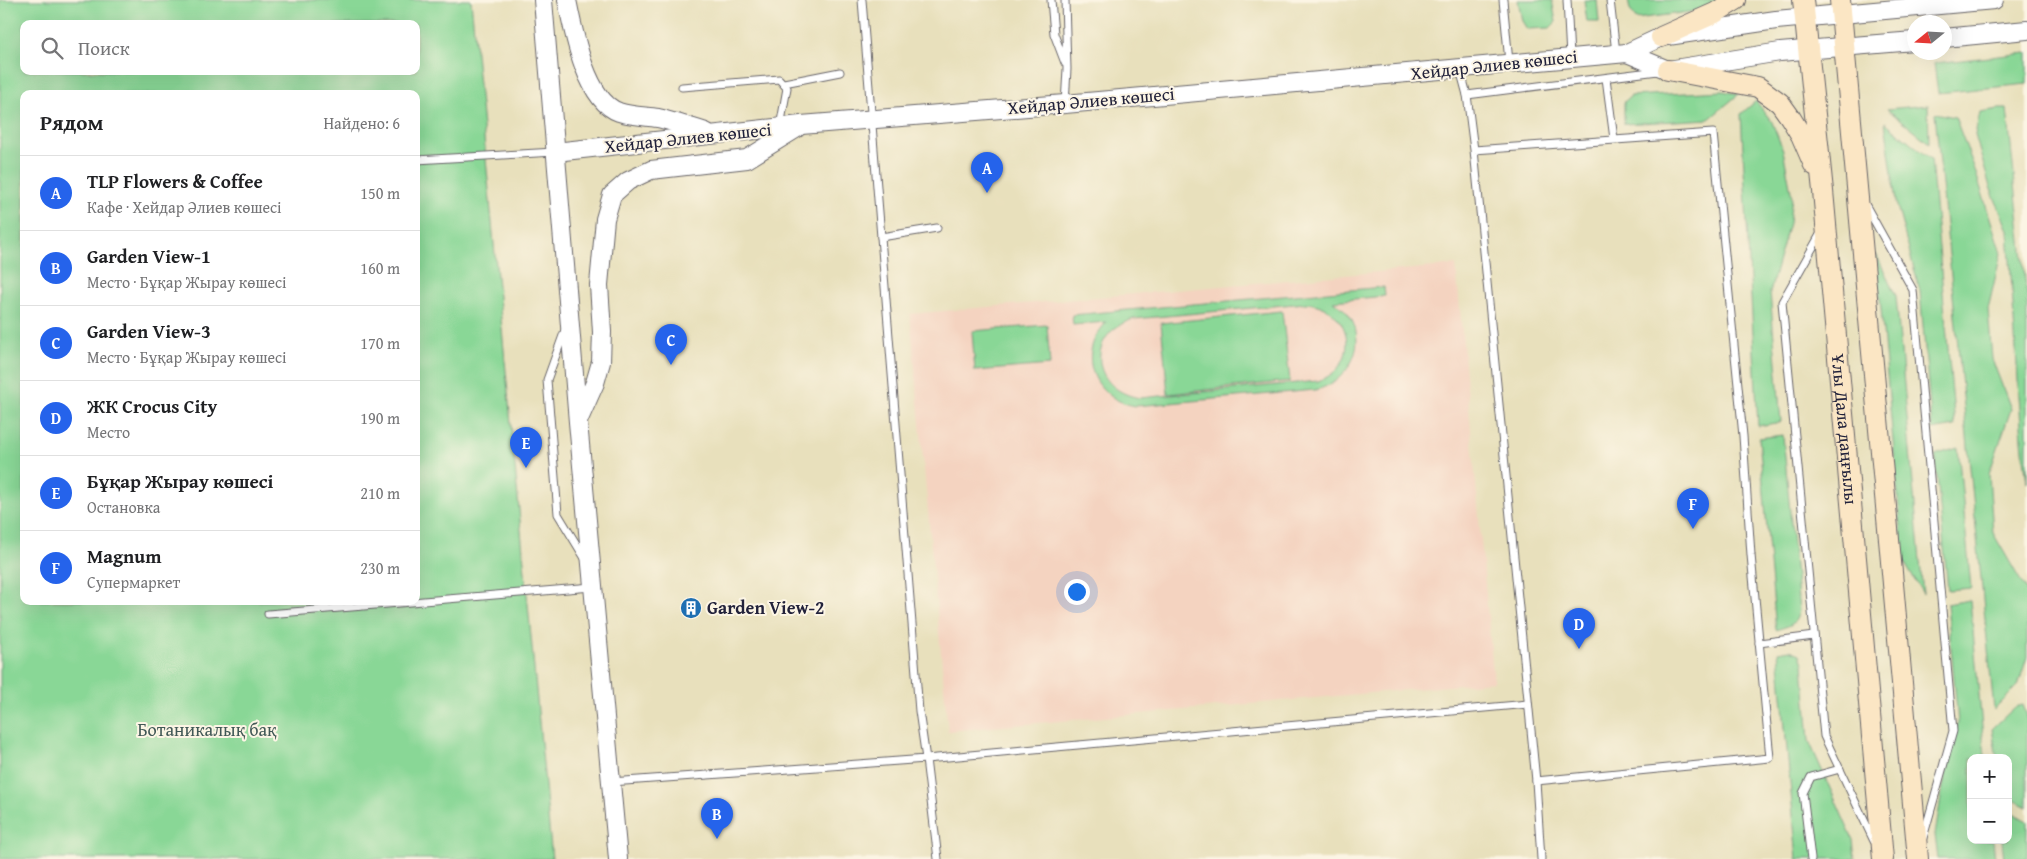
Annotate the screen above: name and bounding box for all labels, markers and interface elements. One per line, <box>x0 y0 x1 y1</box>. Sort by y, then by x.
north arrow <box>1907 15 1952 60</box>
search box <box>20 20 420 75</box>
icon: search <box>38 34 66 62</box>
text: Поиск <box>78 34 130 62</box>
street label: Хейдар Әлиев көшесі <box>1409 42 1579 87</box>
street label: Хейдар Әлиев көшесі <box>1006 80 1176 121</box>
text: Рядом <box>40 107 103 138</box>
text: Найдено: 6 <box>323 111 400 135</box>
street label: Хейдар Әлиев көшесі <box>603 115 773 160</box>
pin: A <box>971 152 1003 193</box>
text: TLP Flowers & Coffee <box>87 167 263 195</box>
text: A <box>51 181 61 205</box>
text: 150 m <box>360 181 400 205</box>
text: Кафе · Хейдар Әлиев көшесі <box>87 195 282 219</box>
text: Garden View-1 <box>87 242 211 270</box>
text: B <box>51 256 61 280</box>
text: 160 m <box>360 256 400 280</box>
text: Место · Бұқар Жырау көшесі <box>87 270 287 294</box>
text: Garden View-3 <box>87 317 211 345</box>
pin: C <box>655 324 687 365</box>
text: C <box>51 331 61 355</box>
text: 170 m <box>360 331 400 355</box>
text: Место · Бұқар Жырау көшесі <box>87 345 287 369</box>
street label: Ұлы Дала даңғылы <box>1825 352 1865 506</box>
text: ЖК Crocus City <box>87 392 217 420</box>
text: D <box>51 406 61 430</box>
text: 190 m <box>360 406 400 430</box>
text: Место <box>87 420 130 444</box>
pin: E <box>510 427 542 468</box>
text: Бұқар Жырау көшесі <box>87 467 273 495</box>
text: E <box>52 481 60 505</box>
text: 210 m <box>360 481 400 505</box>
pin: F <box>1677 488 1709 529</box>
text: Остановка <box>87 495 160 519</box>
text: Magnum <box>87 542 162 570</box>
text: F <box>52 556 60 580</box>
text: 230 m <box>360 556 400 580</box>
text: Супермаркет <box>87 570 180 594</box>
your location <box>1064 579 1090 605</box>
place label: Garden View-2 <box>707 594 824 621</box>
building icon: Garden View-2 <box>679 596 703 620</box>
pin: D <box>1563 608 1595 649</box>
park label: Ботаникалық бақ <box>137 716 277 743</box>
map controls <box>1967 754 2012 844</box>
button: + <box>1967 754 2012 799</box>
pin: B <box>701 798 733 839</box>
button: − <box>1967 799 2012 844</box>

